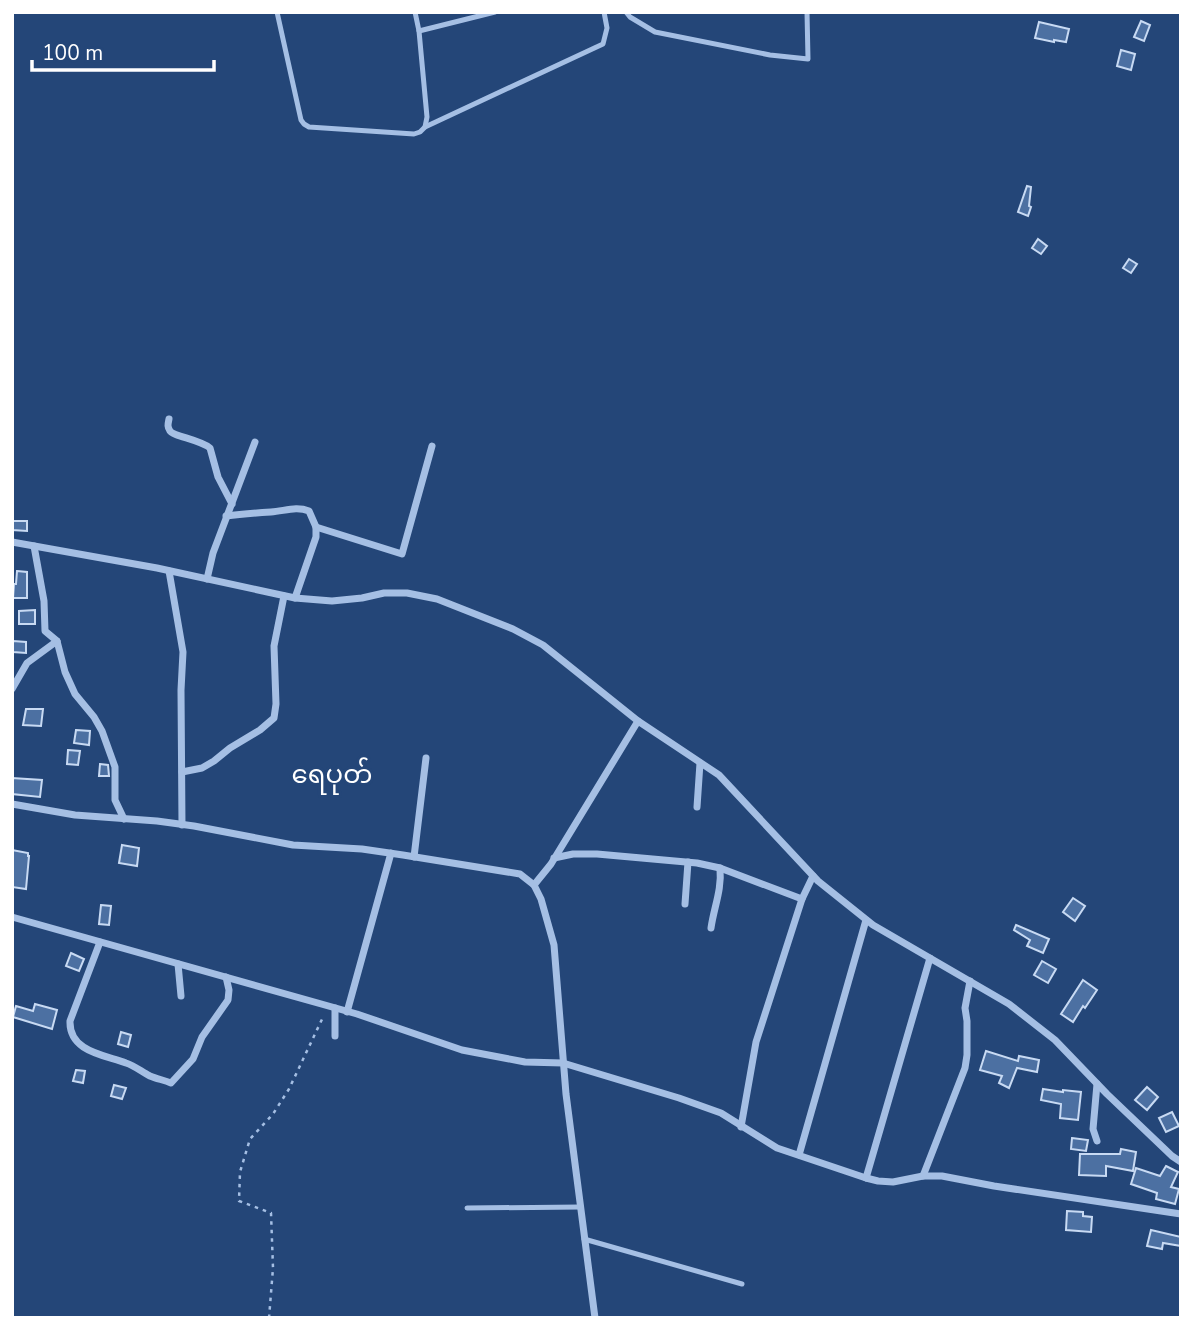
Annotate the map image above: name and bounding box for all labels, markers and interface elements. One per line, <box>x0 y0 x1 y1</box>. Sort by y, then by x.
scale bar <box>32 28 214 72</box>
text: 100 m <box>42 39 103 67</box>
district label: ရေပုတ် <box>292 757 372 795</box>

